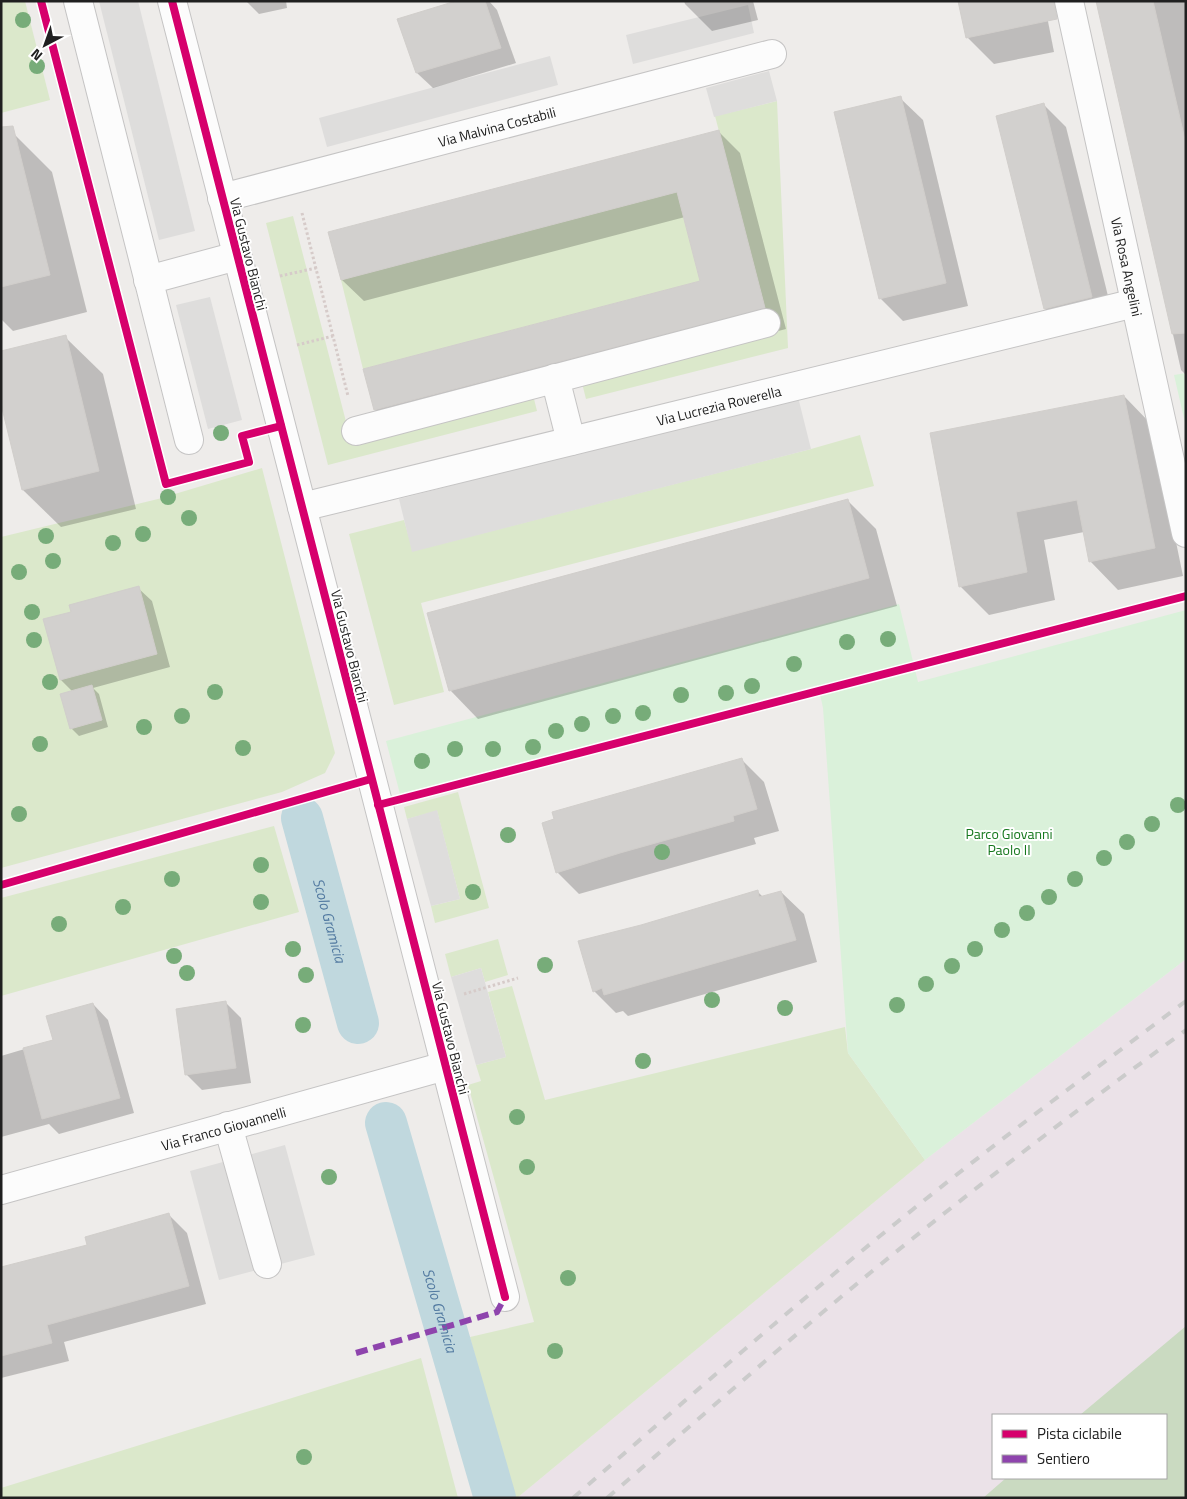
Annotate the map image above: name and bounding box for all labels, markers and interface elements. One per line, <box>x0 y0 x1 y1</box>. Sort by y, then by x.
north arrow <box>20 20 70 70</box>
text: N <box>26 44 47 66</box>
street label: Via Malvina Costabili <box>436 101 558 152</box>
street label: Via Gustavo Bianchi <box>225 195 273 313</box>
street label: Via Rosa Angelini <box>1106 215 1149 318</box>
street label: Via Lucrezia Roverella <box>654 380 783 430</box>
street label: Via Gustavo Bianchi <box>326 587 374 705</box>
park label: Parco Giovanni Paolo II <box>965 823 1053 860</box>
water label: Scolo Gramicia <box>307 875 353 967</box>
street label: Via Gustavo Bianchi <box>427 979 475 1097</box>
street label: Via Franco Giovannelli <box>159 1100 288 1155</box>
water label: Scolo Gramicia <box>417 1265 464 1357</box>
legend <box>992 1414 1167 1479</box>
text: Pista ciclabile <box>1037 1422 1122 1445</box>
text: Sentiero <box>1037 1447 1090 1470</box>

